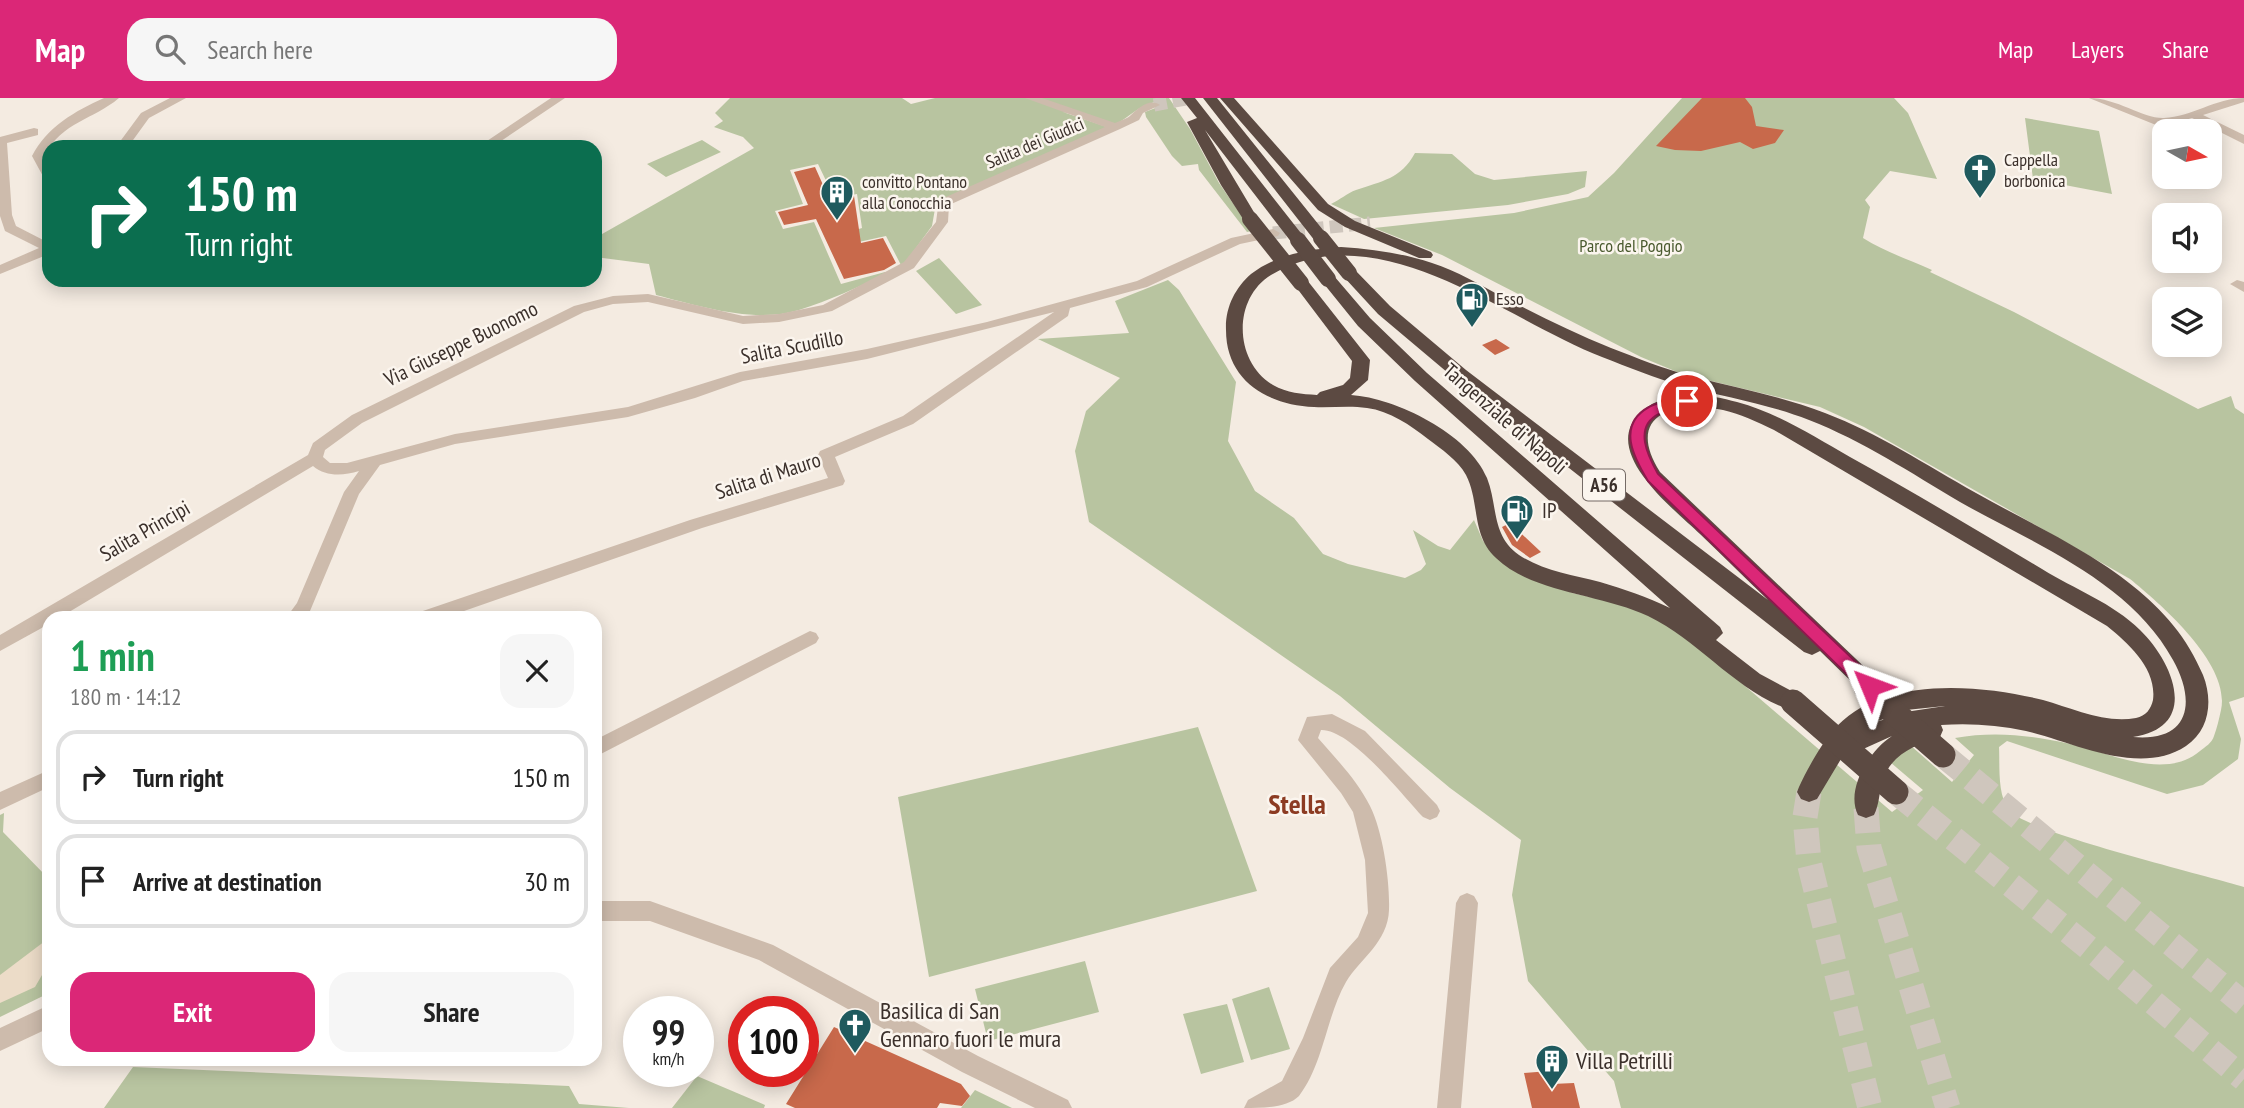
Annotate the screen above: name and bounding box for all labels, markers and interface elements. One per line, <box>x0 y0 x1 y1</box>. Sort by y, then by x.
search box <box>127 18 617 81</box>
text: Map <box>35 28 85 71</box>
icon: search <box>151 30 189 68</box>
text: Search here <box>207 33 313 66</box>
text: Map <box>1998 34 2033 65</box>
text: Layers <box>2071 34 2124 65</box>
text: Share <box>2162 34 2209 65</box>
street label: Salita dei Giudici <box>982 112 1087 174</box>
north arrow <box>2152 119 2222 189</box>
map controls <box>2152 119 2222 357</box>
place label: Cappella borbonica <box>2004 148 2066 192</box>
church icon: Cappella borbonica <box>1961 151 1999 200</box>
text: 150 m <box>185 161 298 225</box>
icon: right <box>70 168 161 259</box>
place label: convitto Pontano alla Conocchia <box>862 170 967 214</box>
building icon: convitto Pontano alla Conocchia <box>818 173 856 222</box>
button: sound <box>2152 203 2222 273</box>
text: Turn right <box>185 223 293 265</box>
park label: Parco del Poggio <box>1579 234 1683 257</box>
fuel station icon: Esso <box>1453 280 1491 329</box>
place label: Esso <box>1496 287 1524 310</box>
button: layers <box>2152 287 2222 357</box>
street label: Via Giuseppe Buonomo <box>379 295 542 393</box>
street label: Salita Scudillo <box>738 323 845 370</box>
street label: Tangenziale di Napoli <box>1438 357 1573 480</box>
pin <box>1657 371 1717 431</box>
icon: arrive <box>1668 382 1706 420</box>
street label: Salita di Mauro <box>712 446 824 505</box>
road number: A56 <box>1583 470 1625 500</box>
fuel station icon: IP <box>1498 492 1536 541</box>
street label: Salita Principi <box>95 494 195 567</box>
place label: IP <box>1542 497 1556 524</box>
text: 1 min <box>70 628 155 683</box>
button: close <box>500 634 574 708</box>
position arrow <box>1833 649 1907 723</box>
text: 180 m · 14:12 <box>70 682 182 711</box>
icon: right <box>74 758 112 796</box>
text: Turn right <box>133 761 224 794</box>
text: 150 m <box>512 761 570 794</box>
district label: Stella <box>1268 785 1326 822</box>
icon: arrive <box>74 862 112 900</box>
text: Arrive at destination <box>133 865 322 898</box>
text: 30 m <box>524 865 570 898</box>
button: Exit <box>70 972 315 1052</box>
button: Share <box>329 972 574 1052</box>
place label: Basilica di San Gennaro fuori le mura <box>880 995 1061 1054</box>
speed limit sign: 100 <box>728 996 819 1087</box>
church icon: Basilica di San Gennaro fuori le mura <box>836 1006 874 1055</box>
text: 99 <box>652 1009 685 1055</box>
building icon: Villa Petrilli <box>1533 1042 1571 1091</box>
place label: Villa Petrilli <box>1575 1045 1673 1076</box>
text: km/h <box>653 1047 684 1070</box>

